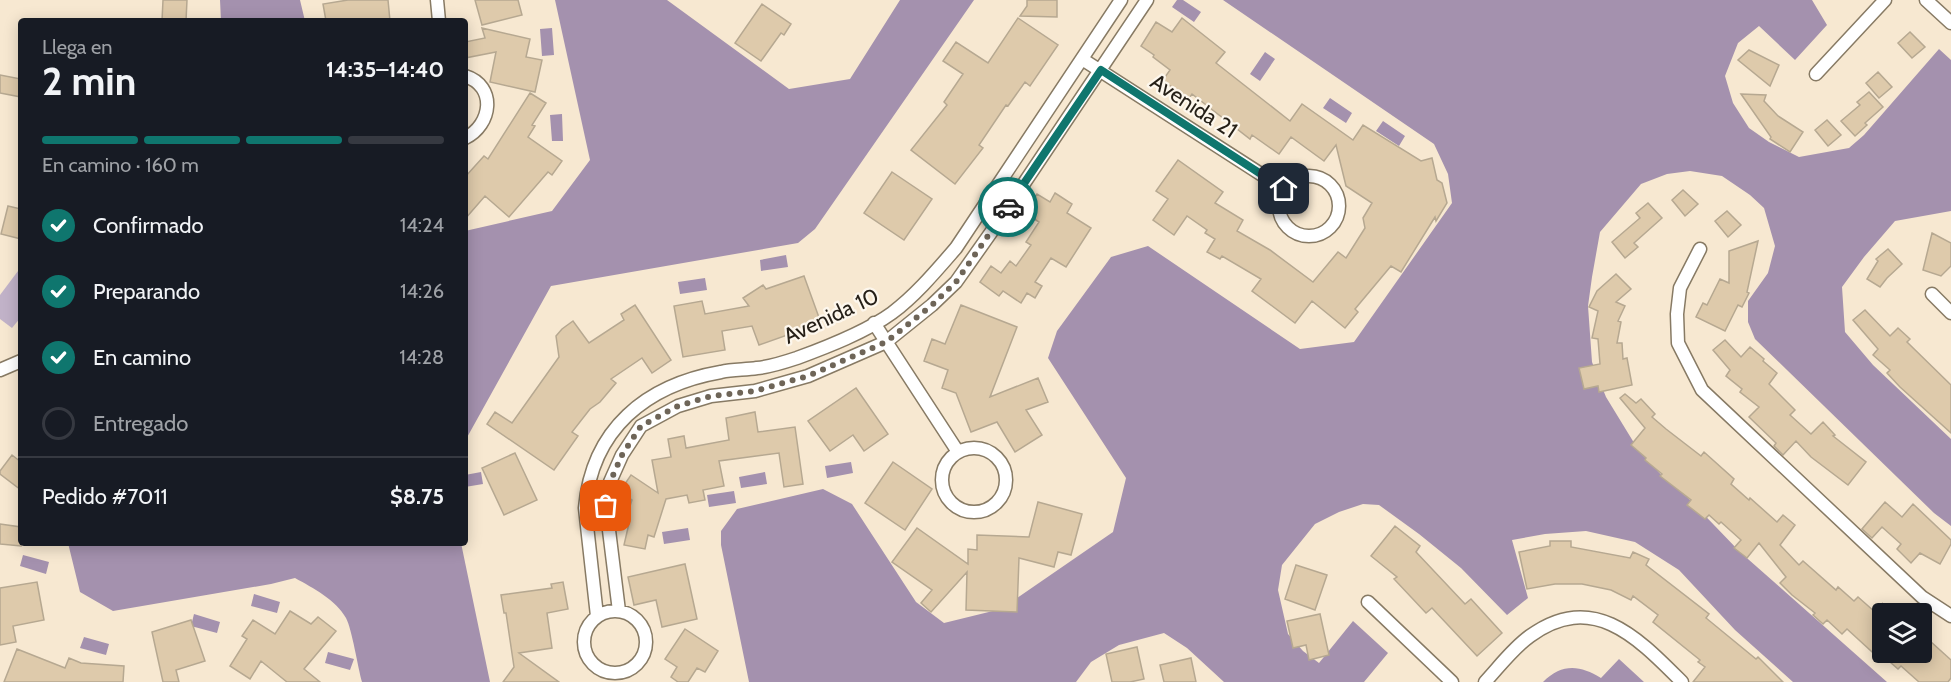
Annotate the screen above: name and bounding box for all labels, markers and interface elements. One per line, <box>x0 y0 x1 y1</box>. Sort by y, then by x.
text: Llega en <box>42 35 112 59</box>
text: 14:35–14:40 <box>326 56 444 83</box>
text: 2 min <box>42 57 136 105</box>
street label: Avenida 21 <box>1146 68 1242 144</box>
text: En camino · 160 m <box>42 153 199 177</box>
pin <box>1258 163 1309 214</box>
icon: home <box>1267 172 1300 205</box>
courier <box>978 177 1038 237</box>
icon: car <box>992 191 1025 224</box>
icon: check <box>42 209 75 242</box>
text: Confirmado <box>93 212 204 239</box>
text: 14:24 <box>400 213 444 237</box>
icon: check <box>42 275 75 308</box>
text: Preparando <box>93 278 200 305</box>
text: 14:26 <box>400 279 444 303</box>
street label: Avenida 10 <box>779 282 883 350</box>
icon: check <box>42 341 75 374</box>
text: En camino <box>93 344 191 371</box>
text: 14:28 <box>399 345 444 369</box>
text: Entregado <box>93 410 188 437</box>
pin <box>580 480 631 531</box>
text: Pedido #7011 <box>42 483 168 510</box>
text: $8.75 <box>390 483 444 510</box>
icon: bag <box>589 489 622 522</box>
map controls <box>1872 603 1932 663</box>
button: layers <box>1872 603 1932 663</box>

